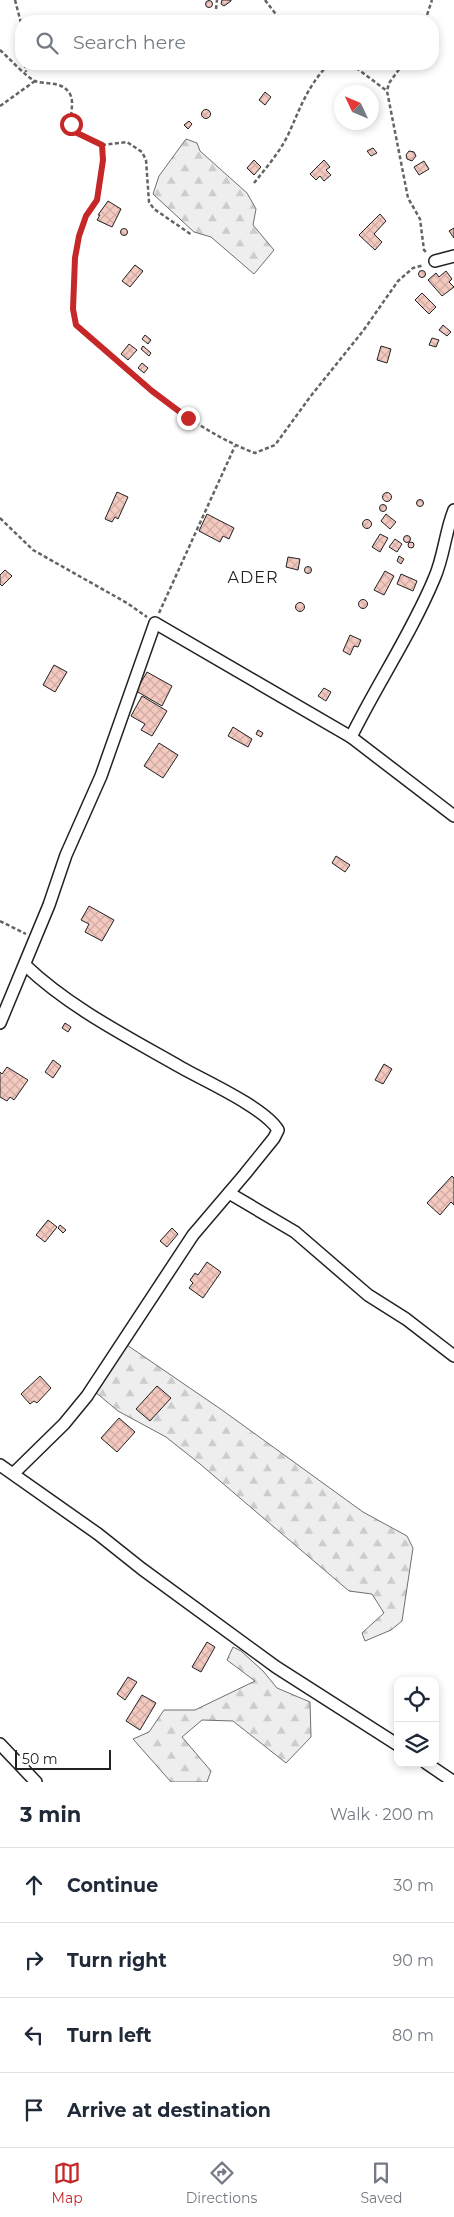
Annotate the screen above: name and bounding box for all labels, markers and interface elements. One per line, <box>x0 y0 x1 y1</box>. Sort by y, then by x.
search box <box>15 15 439 70</box>
icon: search <box>33 29 61 57</box>
text: Search here <box>73 31 186 54</box>
north arrow <box>334 85 379 130</box>
route start <box>60 113 83 136</box>
route end <box>177 407 200 430</box>
district label: ADER <box>228 568 278 587</box>
map controls <box>394 1677 439 1767</box>
button: locate <box>394 1677 439 1722</box>
button: layers <box>394 1722 439 1767</box>
scale bar <box>15 1747 111 1770</box>
text: 50 m <box>22 1750 58 1768</box>
text: 3 min <box>20 1802 81 1827</box>
text: Walk · 200 m <box>330 1805 434 1824</box>
icon: ahead <box>20 1871 48 1899</box>
text: Continue <box>67 1874 158 1897</box>
text: 30 m <box>393 1876 434 1895</box>
icon: right <box>20 1946 48 1974</box>
text: Turn right <box>67 1949 167 1972</box>
text: 90 m <box>392 1951 434 1970</box>
icon: left <box>20 2021 48 2049</box>
text: Turn left <box>67 2024 152 2047</box>
text: 80 m <box>392 2026 434 2045</box>
icon: arrive <box>20 2096 48 2124</box>
text: Arrive at destination <box>67 2099 271 2122</box>
tab: Map <box>52 2159 83 2207</box>
tab: Directions <box>186 2159 257 2207</box>
tab: Saved <box>360 2159 402 2207</box>

